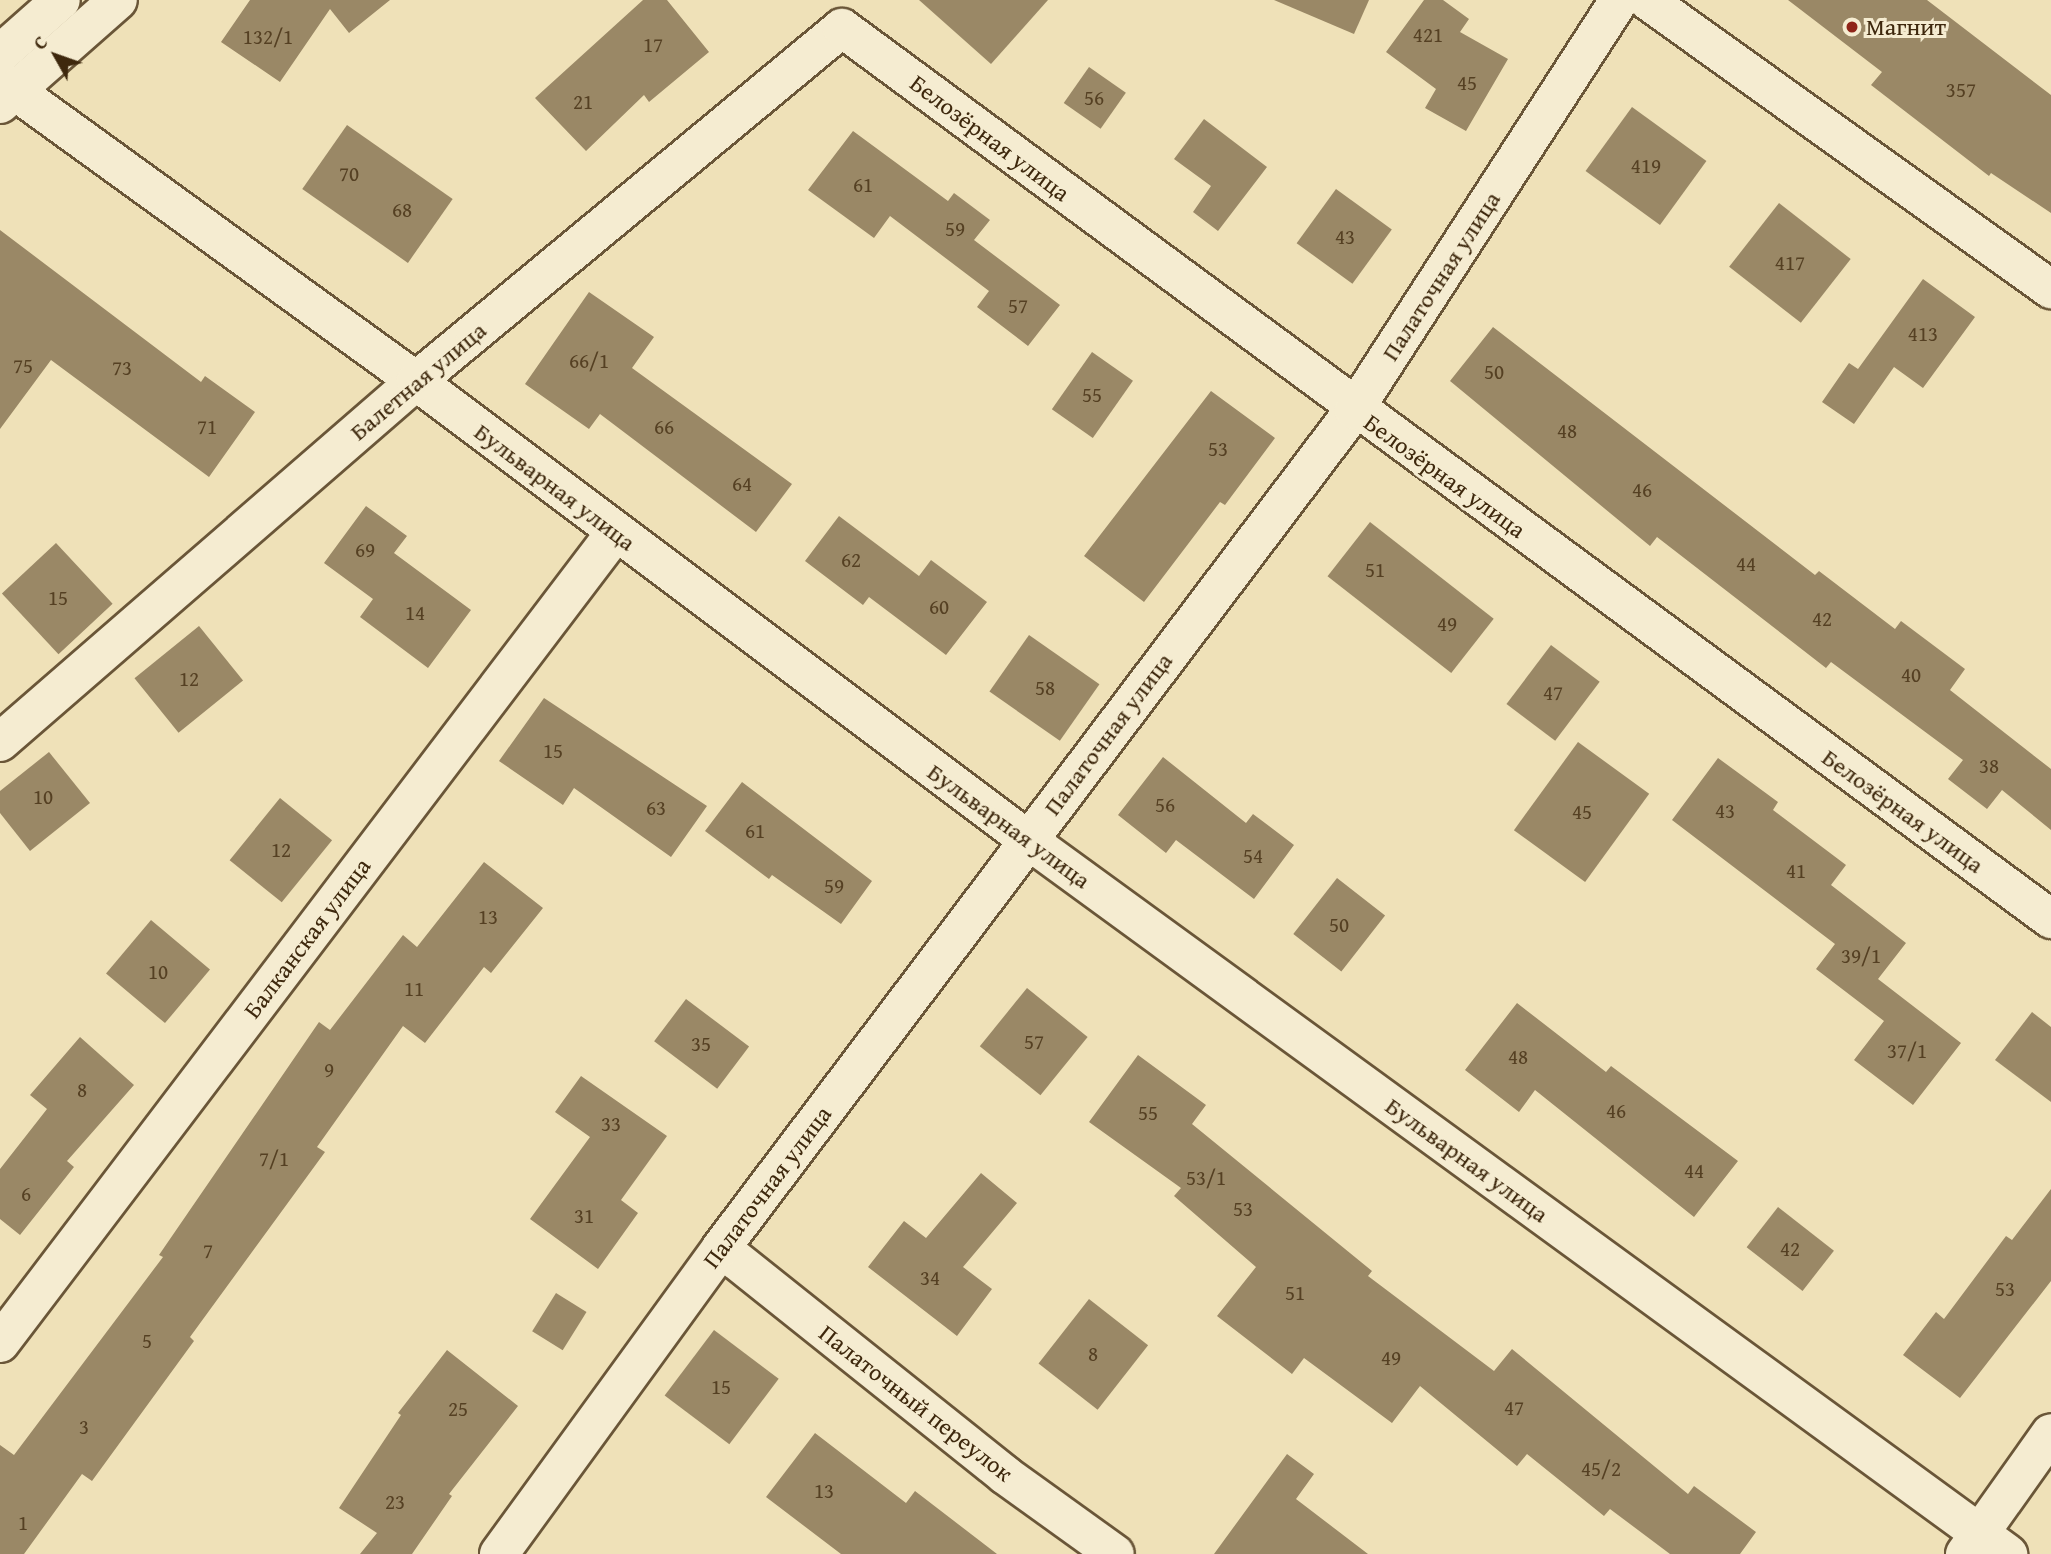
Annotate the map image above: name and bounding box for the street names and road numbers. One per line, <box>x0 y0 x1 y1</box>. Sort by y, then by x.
street label: Белозёрная улица <box>904 69 1076 207</box>
street label: Палаточная улица <box>1376 186 1506 366</box>
street label: Балетная улица <box>344 316 492 446</box>
street label: Белозёрная улица <box>1359 408 1531 544</box>
street label: Бульварная улица <box>469 417 641 557</box>
street label: Палаточная улица <box>1038 647 1178 821</box>
street label: Белозёрная улица <box>1817 743 1989 879</box>
street label: Бульварная улица <box>922 757 1096 895</box>
street label: Балканская улица <box>237 852 377 1024</box>
street label: Бульварная улица <box>1380 1091 1554 1229</box>
street label: Палаточная улица <box>697 1100 837 1274</box>
street label: Палаточный переулок <box>813 1318 1019 1488</box>

